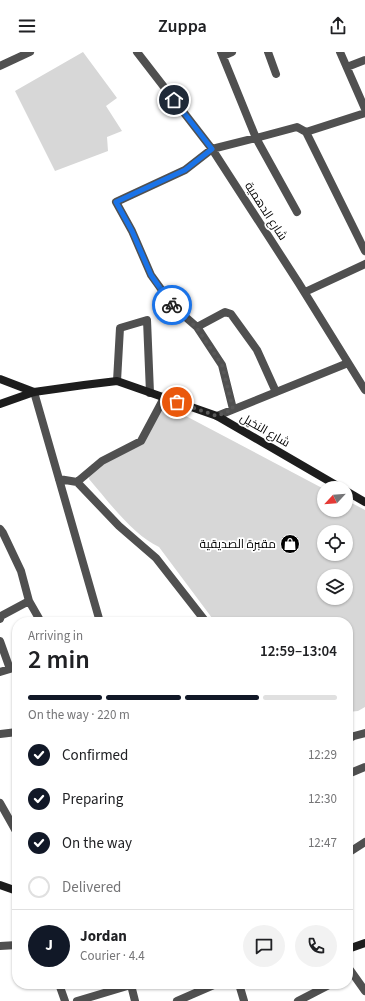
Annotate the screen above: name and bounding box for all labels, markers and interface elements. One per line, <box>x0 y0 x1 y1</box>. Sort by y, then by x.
text: Zuppa <box>158 14 207 39</box>
icon: menu <box>16 15 38 37</box>
icon: share <box>327 15 349 37</box>
pin <box>157 83 191 117</box>
icon: home <box>163 89 185 111</box>
street label: شارع الدهمية <box>240 179 291 244</box>
courier <box>152 285 192 325</box>
icon: bike <box>161 294 183 316</box>
pin <box>160 385 194 419</box>
icon: bag <box>166 391 188 413</box>
street label: شارع النخيل <box>237 409 293 452</box>
north arrow <box>317 481 353 517</box>
map controls <box>317 481 353 605</box>
button: locate <box>317 525 353 561</box>
shop icon: مقبرة الصديقية <box>279 533 301 555</box>
place label: مقبرة الصديقية <box>200 536 276 553</box>
button: layers <box>317 569 353 605</box>
text: Arriving in <box>28 627 83 645</box>
text: 2 min <box>28 641 90 678</box>
text: 12:59–13:04 <box>260 641 337 662</box>
text: On the way · 220 m <box>28 706 130 724</box>
icon: check <box>28 744 50 766</box>
text: Confirmed <box>62 745 128 766</box>
text: 12:29 <box>308 746 337 764</box>
icon: check <box>28 788 50 810</box>
text: Preparing <box>62 789 123 810</box>
text: 12:30 <box>308 790 337 808</box>
icon: check <box>28 832 50 854</box>
text: On the way <box>62 833 132 854</box>
text: 12:47 <box>308 834 337 852</box>
text: Delivered <box>62 877 121 898</box>
button: chat <box>243 925 285 967</box>
button: phone <box>295 925 337 967</box>
text: Jordan <box>80 926 127 947</box>
text: J <box>45 935 53 956</box>
text: Courier · 4.4 <box>80 947 145 965</box>

